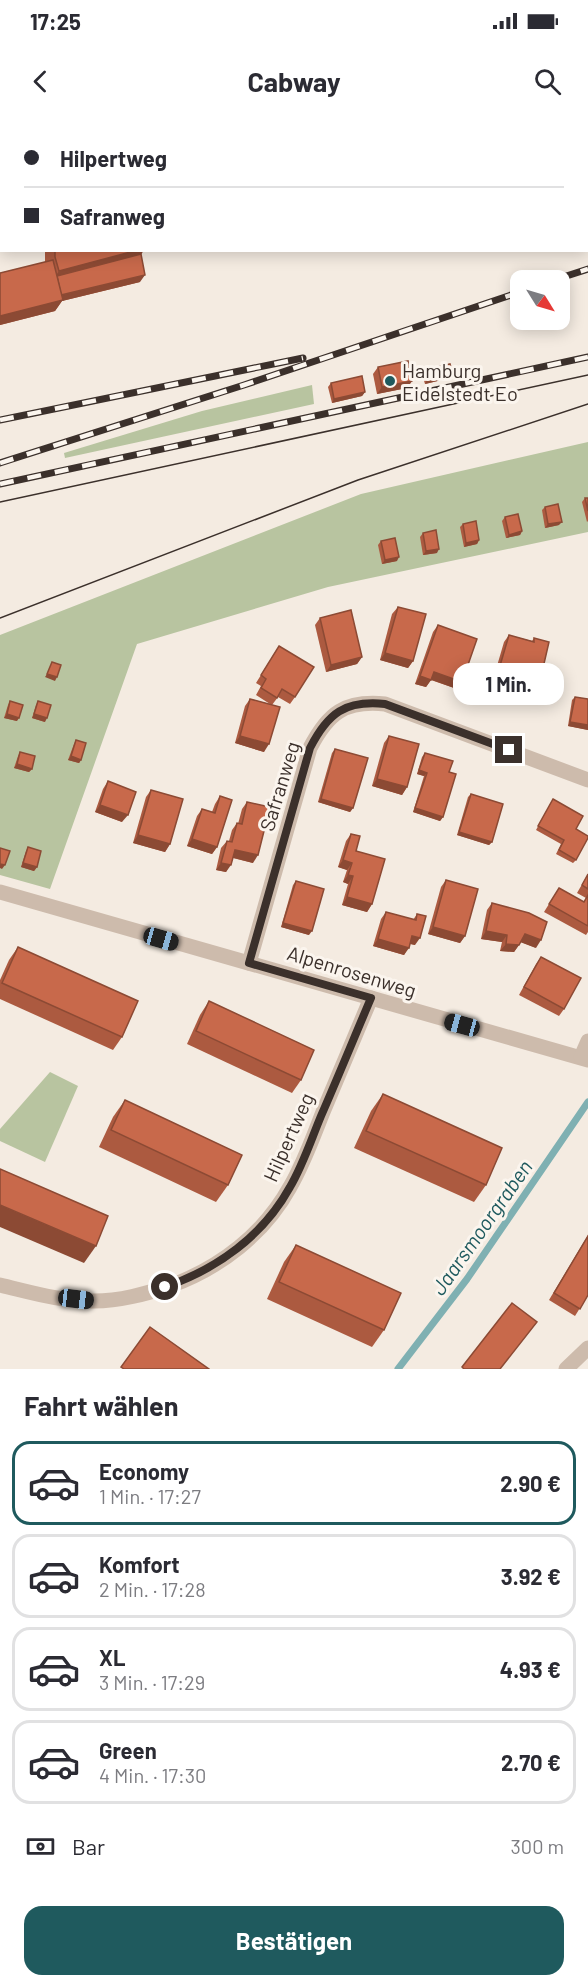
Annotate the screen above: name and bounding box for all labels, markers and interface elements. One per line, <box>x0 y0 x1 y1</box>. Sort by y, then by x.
text: 17:25 <box>30 8 81 34</box>
icon: back <box>24 65 57 98</box>
text: Cabway <box>247 65 341 97</box>
icon: search <box>531 65 564 98</box>
text: Hilpertweg <box>60 145 167 171</box>
text: Safranweg <box>60 203 165 229</box>
north arrow <box>510 270 570 330</box>
map controls <box>510 270 570 330</box>
place label: Hamburg Eidelstedt Eo <box>402 358 518 405</box>
marker: Hamburg Eidelstedt Eo <box>383 374 397 388</box>
callout: 1 Min. <box>454 663 564 705</box>
text: 1 Min. <box>485 672 532 696</box>
route end <box>495 736 522 763</box>
street label: Safranweg <box>254 738 304 834</box>
car <box>141 925 181 953</box>
street label: Alpenrosenweg <box>285 940 419 1002</box>
car <box>442 1012 482 1038</box>
street label: Hilpertweg <box>258 1089 318 1185</box>
water label: Jaarsmoorgraben <box>425 1155 537 1299</box>
route start <box>151 1273 178 1300</box>
car <box>57 1288 95 1310</box>
text: Fahrt wählen <box>24 1389 179 1421</box>
icon: car <box>27 1456 81 1510</box>
text: Economy <box>99 1458 189 1484</box>
text: 2.90 € <box>500 1470 561 1496</box>
text: 1 Min. · 17:27 <box>99 1484 201 1508</box>
icon: car <box>27 1549 81 1603</box>
text: Komfort <box>99 1551 180 1577</box>
text: 3.92 € <box>501 1563 561 1589</box>
text: 2 Min. · 17:28 <box>99 1577 206 1601</box>
icon: car <box>27 1642 81 1696</box>
text: XL <box>99 1644 125 1670</box>
text: 4.93 € <box>500 1656 561 1682</box>
text: 3 Min. · 17:29 <box>99 1670 205 1694</box>
icon: car <box>27 1735 81 1789</box>
text: Green <box>99 1737 157 1763</box>
text: 2.70 € <box>501 1749 561 1775</box>
text: 4 Min. · 17:30 <box>99 1763 206 1787</box>
icon: cash <box>24 1830 57 1863</box>
text: Bar <box>72 1833 105 1859</box>
text: 300 m <box>511 1834 564 1858</box>
button: Bestätigen <box>24 1906 564 1975</box>

